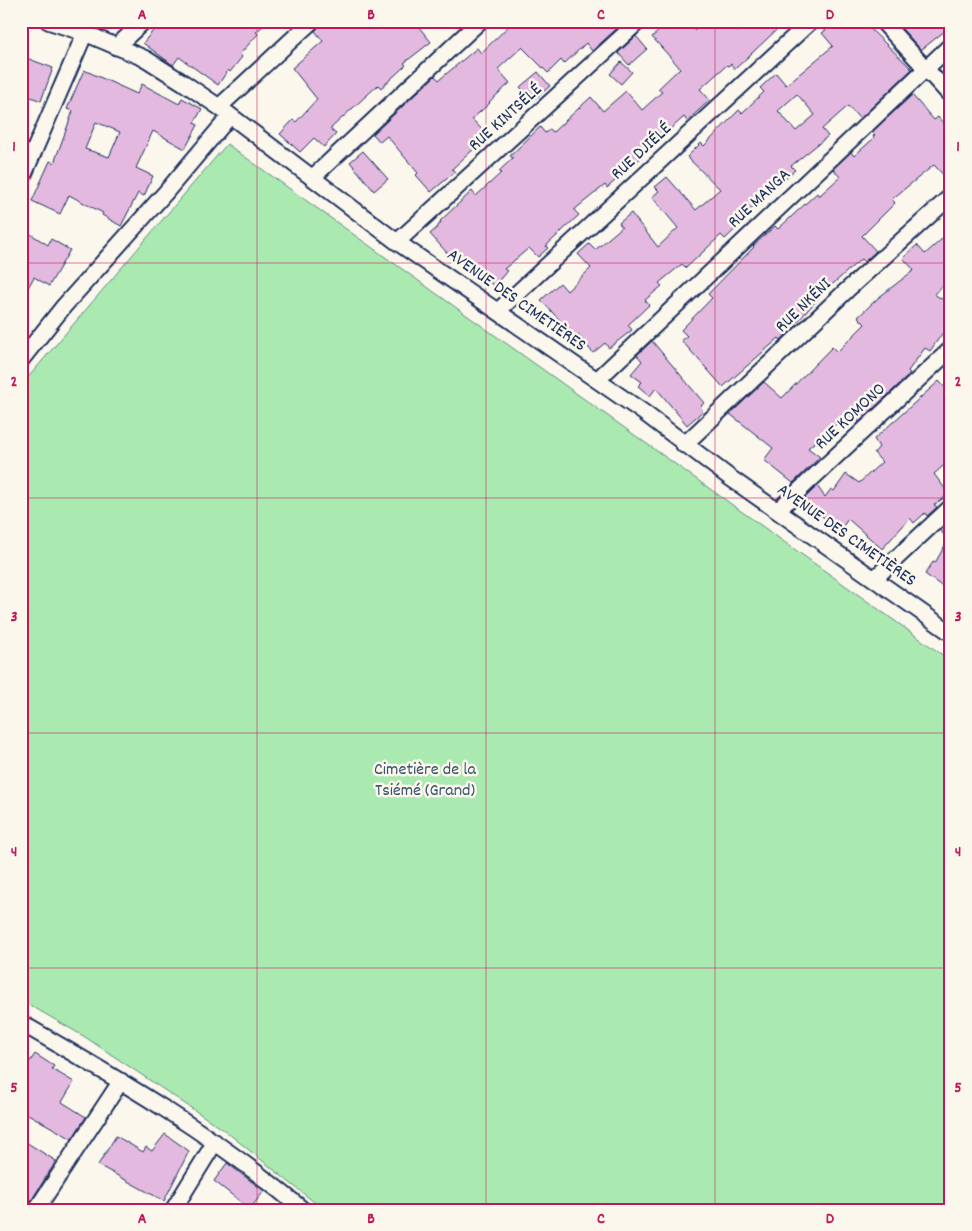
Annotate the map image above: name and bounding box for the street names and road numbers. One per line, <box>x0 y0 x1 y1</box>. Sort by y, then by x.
street label: RUE KINTSÉLÉ <box>464 78 548 158</box>
street label: RUE DJIÉLÉ <box>606 117 678 187</box>
street label: RUE MANGA <box>723 163 797 235</box>
street label: AVENUE DES CIMETIÈRES <box>441 243 591 359</box>
street label: RUE NKÉNI <box>770 273 838 339</box>
street label: RUE KOMONO <box>810 378 892 456</box>
street label: AVENUE DES CIMETIÈRES <box>771 478 921 594</box>

